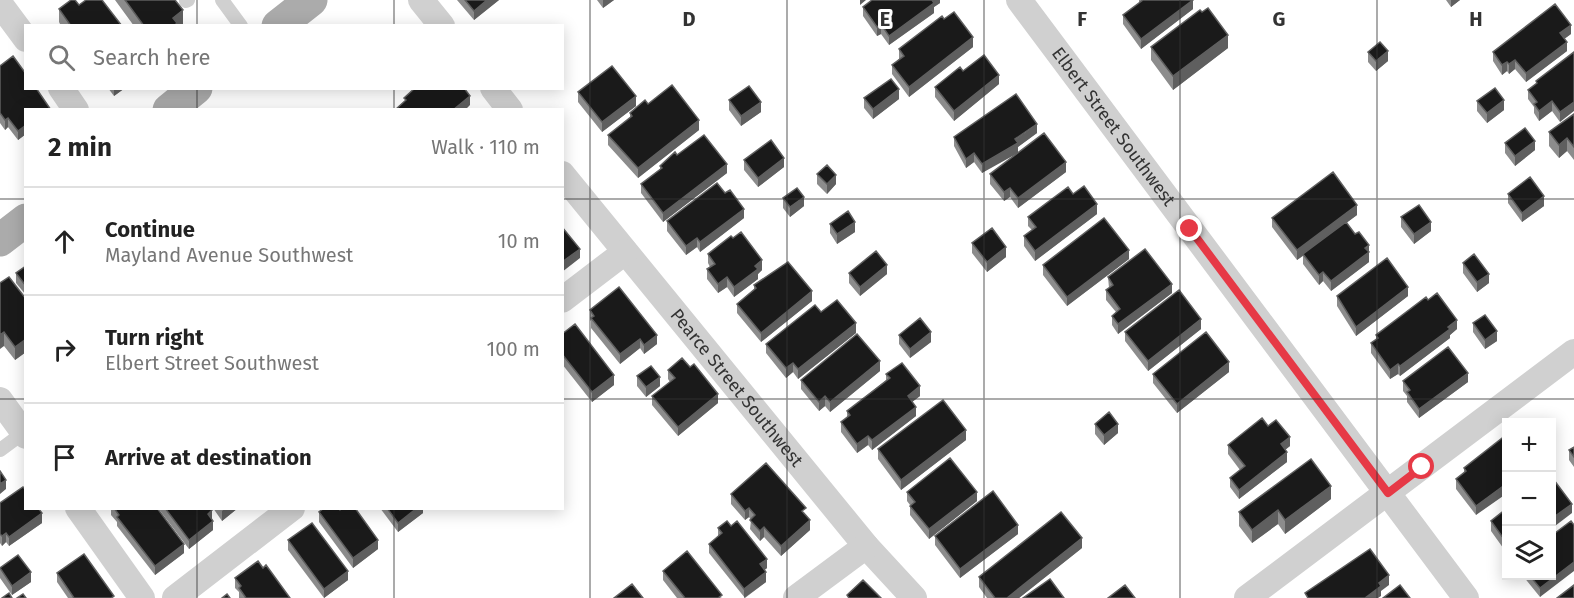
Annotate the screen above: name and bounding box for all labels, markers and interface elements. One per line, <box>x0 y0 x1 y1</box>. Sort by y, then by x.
text: D <box>682 7 696 31</box>
text: E <box>880 7 890 31</box>
text: F <box>1077 7 1087 31</box>
text: G <box>1273 7 1285 31</box>
text: H <box>1469 7 1483 31</box>
search box <box>24 24 564 90</box>
icon: search <box>45 41 78 74</box>
street label: Elbert Street Southwest <box>1047 43 1180 211</box>
text: Search here <box>93 44 211 71</box>
text: 2 min <box>48 132 112 163</box>
text: Walk · 110 m <box>431 135 540 159</box>
route end <box>1176 215 1202 241</box>
text: Continue <box>105 216 195 243</box>
icon: ahead <box>48 225 81 258</box>
text: 10 m <box>498 229 540 253</box>
text: Mayland Avenue Southwest <box>105 243 353 267</box>
street label: Pearce Street Southwest <box>666 304 808 472</box>
text: Turn right <box>105 324 204 351</box>
icon: right <box>48 333 81 366</box>
text: 100 m <box>487 337 540 361</box>
text: Elbert Street Southwest <box>105 351 319 375</box>
map controls <box>1502 418 1556 580</box>
button: + <box>1502 418 1556 472</box>
icon: arrive <box>48 441 81 474</box>
text: Arrive at destination <box>105 444 312 471</box>
route start <box>1408 453 1434 479</box>
button: − <box>1502 472 1556 526</box>
button: layers <box>1502 526 1556 580</box>

